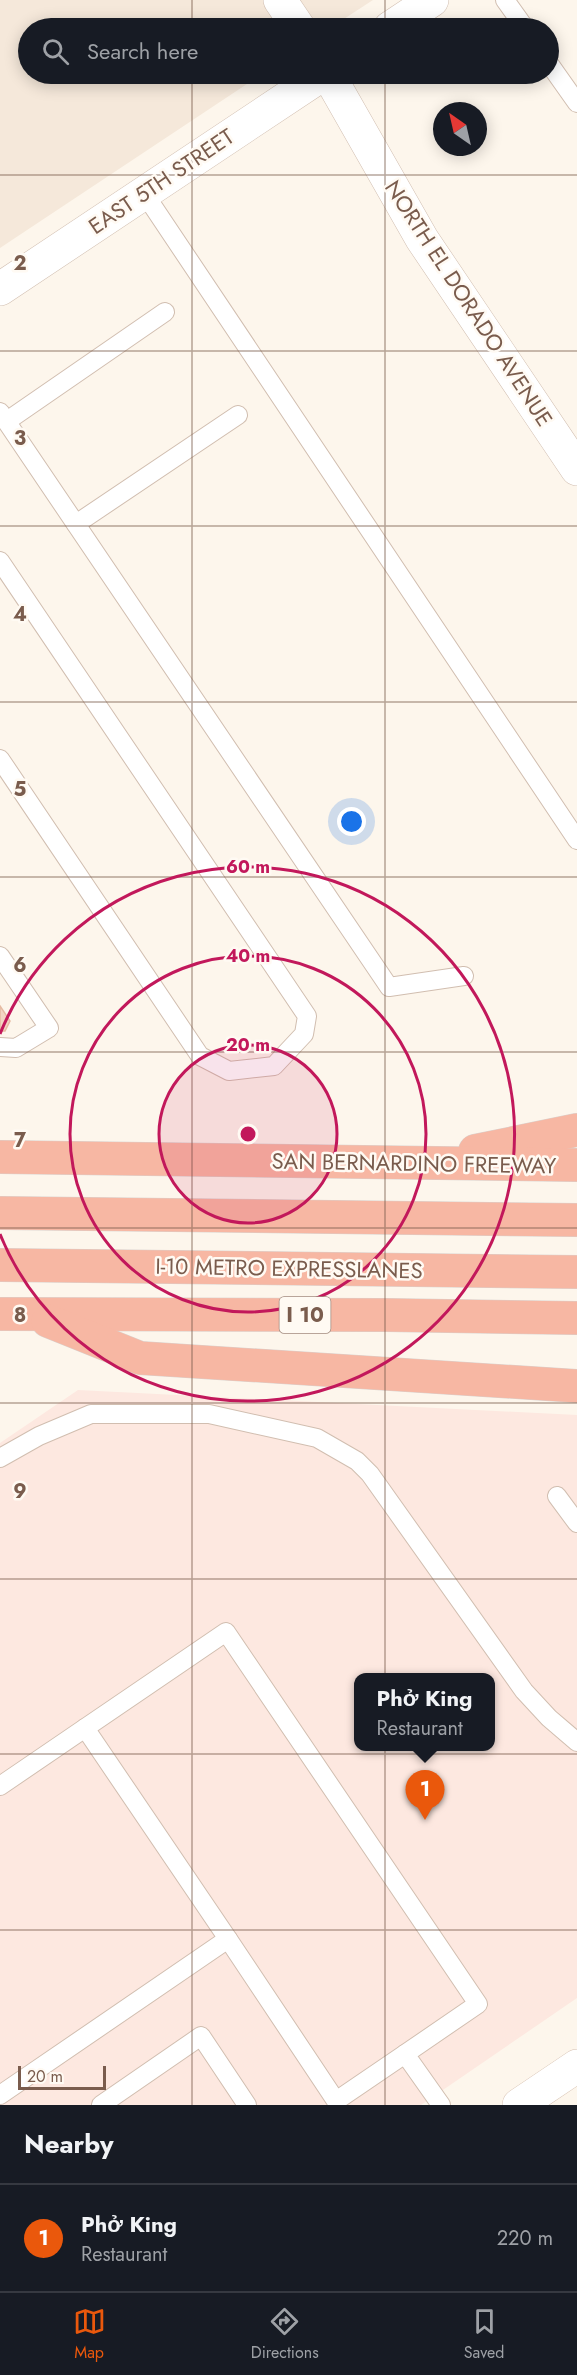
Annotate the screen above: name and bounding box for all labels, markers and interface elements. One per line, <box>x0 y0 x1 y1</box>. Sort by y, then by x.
search box <box>18 18 559 84</box>
icon: search <box>39 35 72 68</box>
text: Search here <box>87 35 198 67</box>
north arrow <box>433 102 487 156</box>
street label: EAST 5TH STREET <box>82 120 241 242</box>
street label: NORTH EL DORADO AVENUE <box>377 174 561 432</box>
text: 2 <box>13 249 27 278</box>
text: 3 <box>14 424 26 453</box>
text: 4 <box>13 600 27 629</box>
text: 5 <box>14 775 27 804</box>
your location <box>337 807 366 836</box>
text: 60 m <box>226 854 270 880</box>
text: 40 m <box>226 943 270 969</box>
text: 6 <box>13 951 27 980</box>
text: 20 m <box>226 1032 270 1058</box>
centre of rings <box>238 1124 258 1144</box>
text: 7 <box>14 1126 27 1155</box>
street label: SAN BERNARDINO FREEWAY <box>271 1145 557 1181</box>
street label: I-10 METRO EXPRESSLANES <box>155 1250 423 1286</box>
road number: I 10 <box>280 1297 330 1333</box>
text: 8 <box>14 1301 26 1330</box>
text: 9 <box>13 1477 27 1506</box>
popup <box>354 1673 495 1751</box>
text: Phở King <box>377 1682 473 1714</box>
text: Restaurant <box>377 1714 463 1743</box>
pin: 1 <box>406 1770 444 1820</box>
scale bar <box>18 2063 106 2090</box>
text: 20 m <box>27 2065 63 2088</box>
text: Nearby <box>24 2125 113 2163</box>
text: Phở King <box>81 2208 177 2240</box>
text: 1 <box>38 2224 49 2253</box>
text: 220 m <box>497 2224 553 2253</box>
text: Restaurant <box>81 2240 167 2269</box>
tab: Map <box>73 2305 106 2364</box>
tab: Directions <box>251 2305 319 2364</box>
tab: Saved <box>464 2305 504 2364</box>

